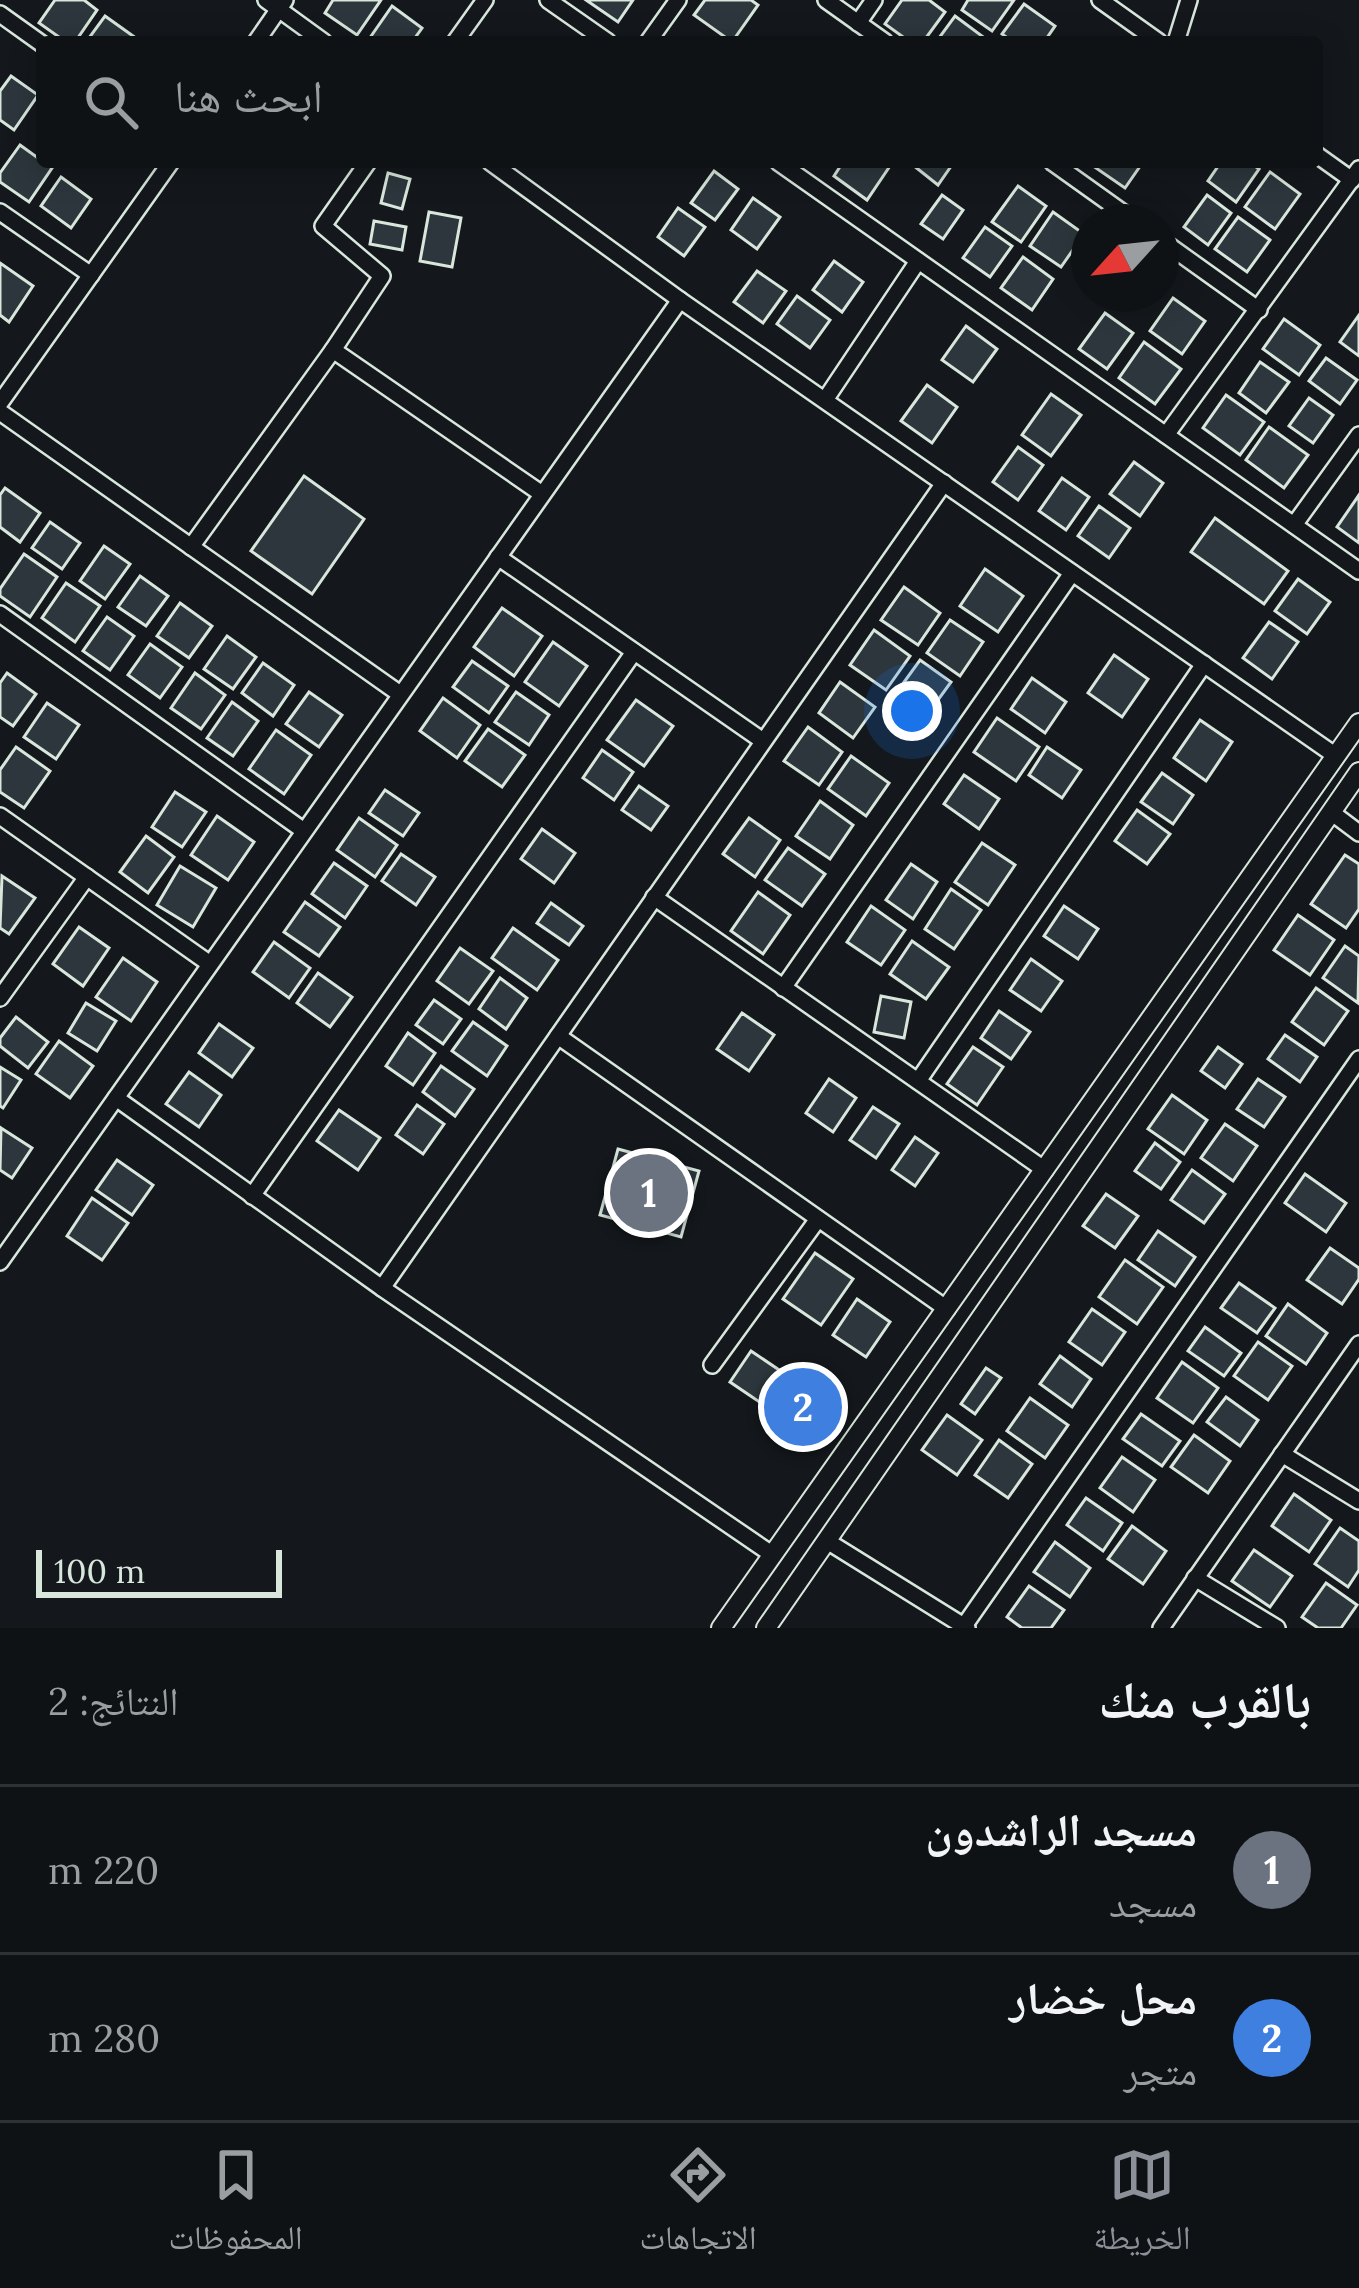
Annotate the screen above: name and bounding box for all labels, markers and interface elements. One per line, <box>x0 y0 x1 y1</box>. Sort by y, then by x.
search box <box>36 36 1323 168</box>
text: ابحث هنا <box>174 67 323 124</box>
icon: search <box>78 69 144 135</box>
north arrow <box>1071 204 1179 312</box>
your location <box>882 681 942 741</box>
pin: 1 <box>610 1148 688 1238</box>
pin: 2 <box>764 1362 842 1452</box>
scale bar <box>36 1544 282 1597</box>
text: 100 m <box>54 1550 145 1592</box>
text: بالقرب منك <box>1099 1667 1311 1732</box>
text: النتائج: 2 <box>48 1676 179 1726</box>
text: مسجد الراشدون <box>925 1801 1197 1858</box>
text: 220 m <box>48 1845 159 1895</box>
text: 1 <box>1264 1845 1280 1895</box>
text: مسجد <box>1109 1878 1197 1928</box>
text: محل خضار <box>1009 1969 1197 2026</box>
text: 280 m <box>48 2013 160 2063</box>
text: 2 <box>1262 2013 1282 2063</box>
text: متجر <box>1123 2046 1197 2096</box>
tab: المحفوظات <box>168 2142 303 2270</box>
tab: الاتجاهات <box>639 2142 757 2270</box>
tab: الخريطة <box>1093 2142 1191 2270</box>

